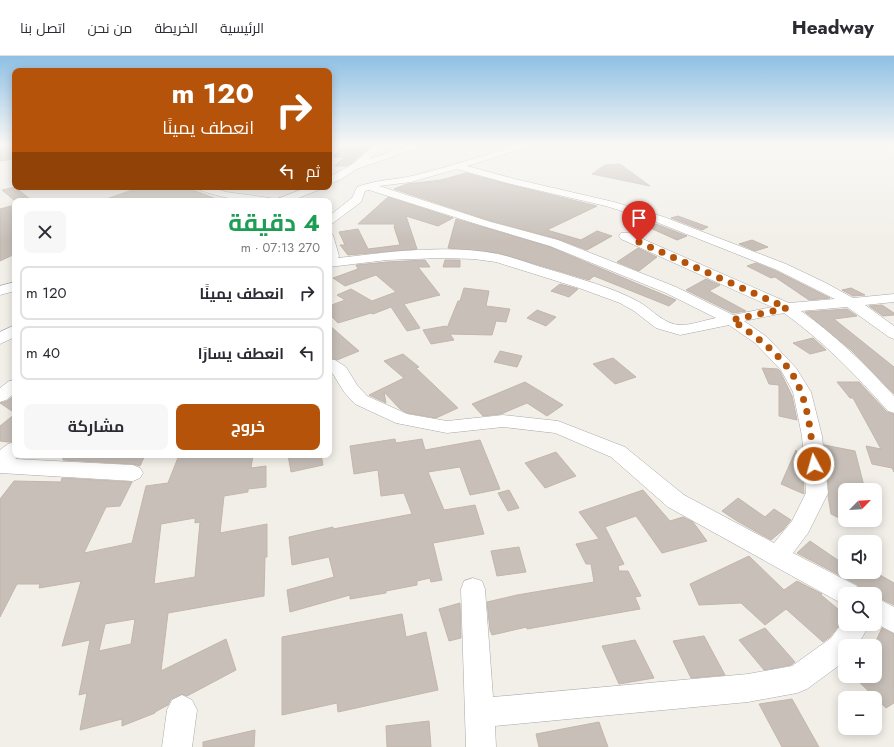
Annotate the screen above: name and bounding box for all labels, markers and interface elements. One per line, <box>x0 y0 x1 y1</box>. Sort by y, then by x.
text: Headway <box>792 14 874 41</box>
text: اتصل بنا <box>20 18 65 38</box>
text: من نحن <box>87 18 132 38</box>
text: الخريطة <box>154 18 198 38</box>
text: الرئيسية <box>220 18 264 38</box>
text: 120 m <box>171 73 254 114</box>
icon: right <box>268 84 320 136</box>
text: انعطف يمينًا <box>162 115 254 141</box>
icon: left <box>276 160 298 182</box>
text: ثم <box>306 161 320 183</box>
pin <box>622 201 656 242</box>
text: 4 دقيقة <box>228 205 320 240</box>
icon: arrive <box>628 207 650 229</box>
button: close <box>24 211 66 253</box>
text: 270 m · 07:13 <box>241 238 320 257</box>
text: 120 m <box>26 282 67 304</box>
icon: right <box>296 282 318 304</box>
text: انعطف يمينًا <box>200 283 284 305</box>
text: 40 m <box>26 342 60 364</box>
icon: left <box>296 342 318 364</box>
text: انعطف يسارًا <box>198 343 284 365</box>
button: مشاركة <box>24 404 168 450</box>
button: خروج <box>176 404 320 450</box>
position arrow <box>793 443 835 485</box>
north arrow <box>838 483 882 527</box>
map controls <box>838 483 882 735</box>
button: sound <box>838 535 882 579</box>
button: search <box>838 587 882 631</box>
button: + <box>838 639 882 683</box>
button: − <box>838 691 882 735</box>

